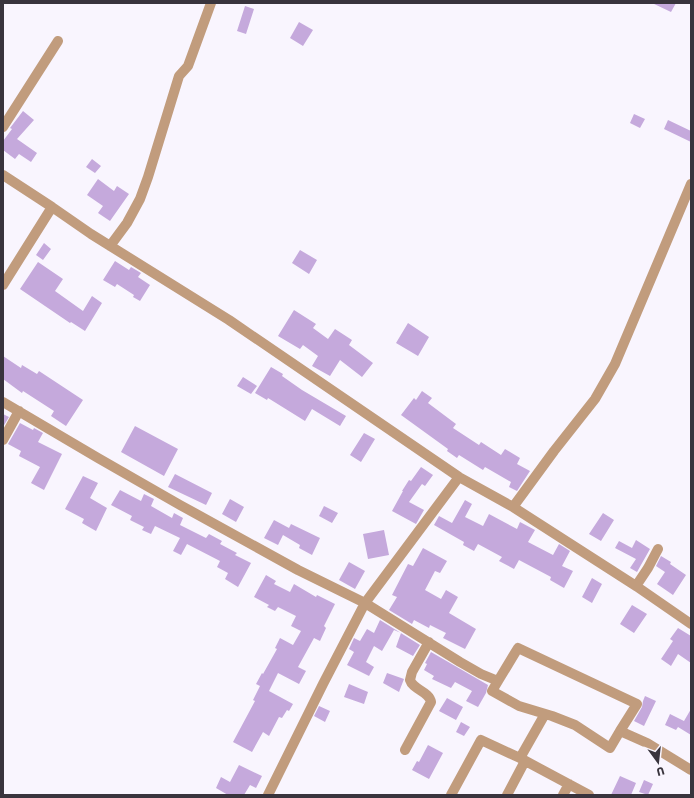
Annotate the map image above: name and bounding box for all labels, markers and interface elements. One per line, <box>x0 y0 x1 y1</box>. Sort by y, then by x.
north arrow <box>638 742 678 782</box>
text: U <box>655 763 666 780</box>

